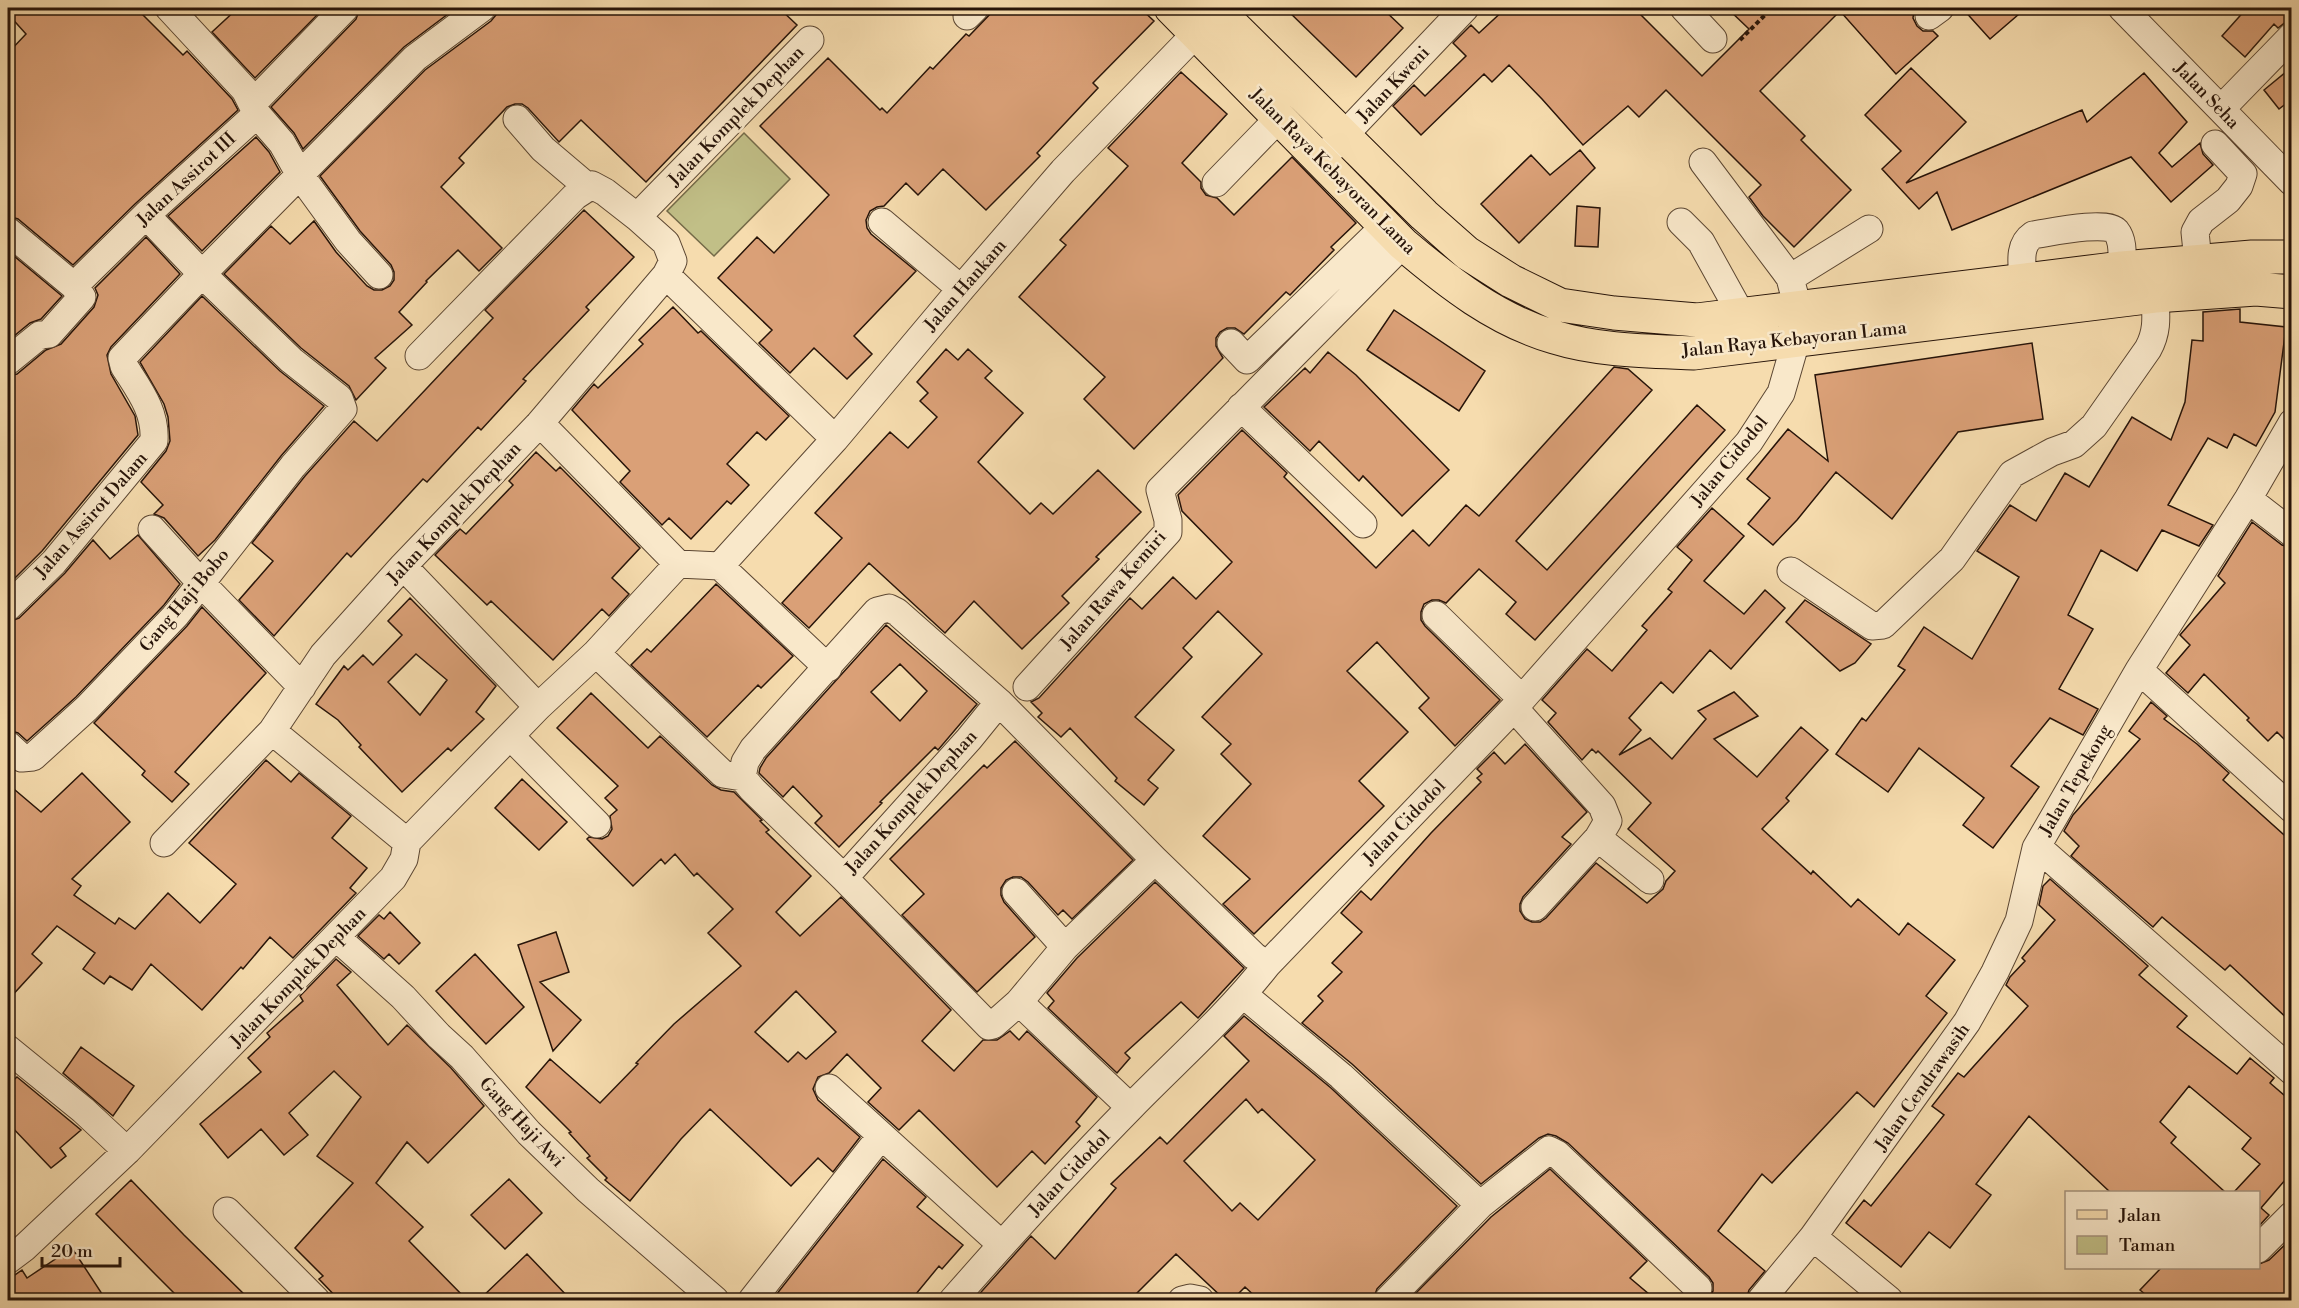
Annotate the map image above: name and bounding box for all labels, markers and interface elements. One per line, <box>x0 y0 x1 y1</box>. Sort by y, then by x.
street label: Jalan Komplek Dephan <box>663 41 810 192</box>
street label: Jalan Kweni <box>1351 41 1435 128</box>
street label: Jalan Seha <box>2168 56 2245 135</box>
street label: Jalan Raya Kebayoran Lama <box>1244 83 1421 260</box>
street label: Jalan Assirot III <box>131 127 241 232</box>
street label: Jalan Hankam <box>918 234 1012 337</box>
street label: Jalan Raya Kebayoran Lama <box>1679 316 1908 363</box>
street label: Jalan Cidodol <box>1685 411 1773 512</box>
street label: Jalan Komplek Dephan <box>382 437 527 590</box>
street label: Jalan Assirot Dalam <box>29 447 153 584</box>
street label: Jalan Rawa Kemiri <box>1055 526 1172 656</box>
street label: Gang Haji Bobo <box>134 544 234 657</box>
street label: Jalan Tepekong <box>2034 720 2117 841</box>
street label: Jalan Komplek Dephan <box>840 725 982 880</box>
street label: Jalan Cidodol <box>1357 774 1451 871</box>
street label: Jalan Komplek Dephan <box>225 902 372 1053</box>
street label: Jalan Cendrawasih <box>1869 1019 1975 1157</box>
street label: Gang Haji Awi <box>474 1072 569 1172</box>
street label: Jalan Cidodol <box>1023 1125 1116 1222</box>
legend <box>2065 1191 2260 1269</box>
text: Jalan <box>2118 1204 2161 1227</box>
scale bar <box>42 1230 120 1268</box>
text: Taman <box>2119 1234 2176 1257</box>
text: 20 m <box>51 1240 93 1263</box>

